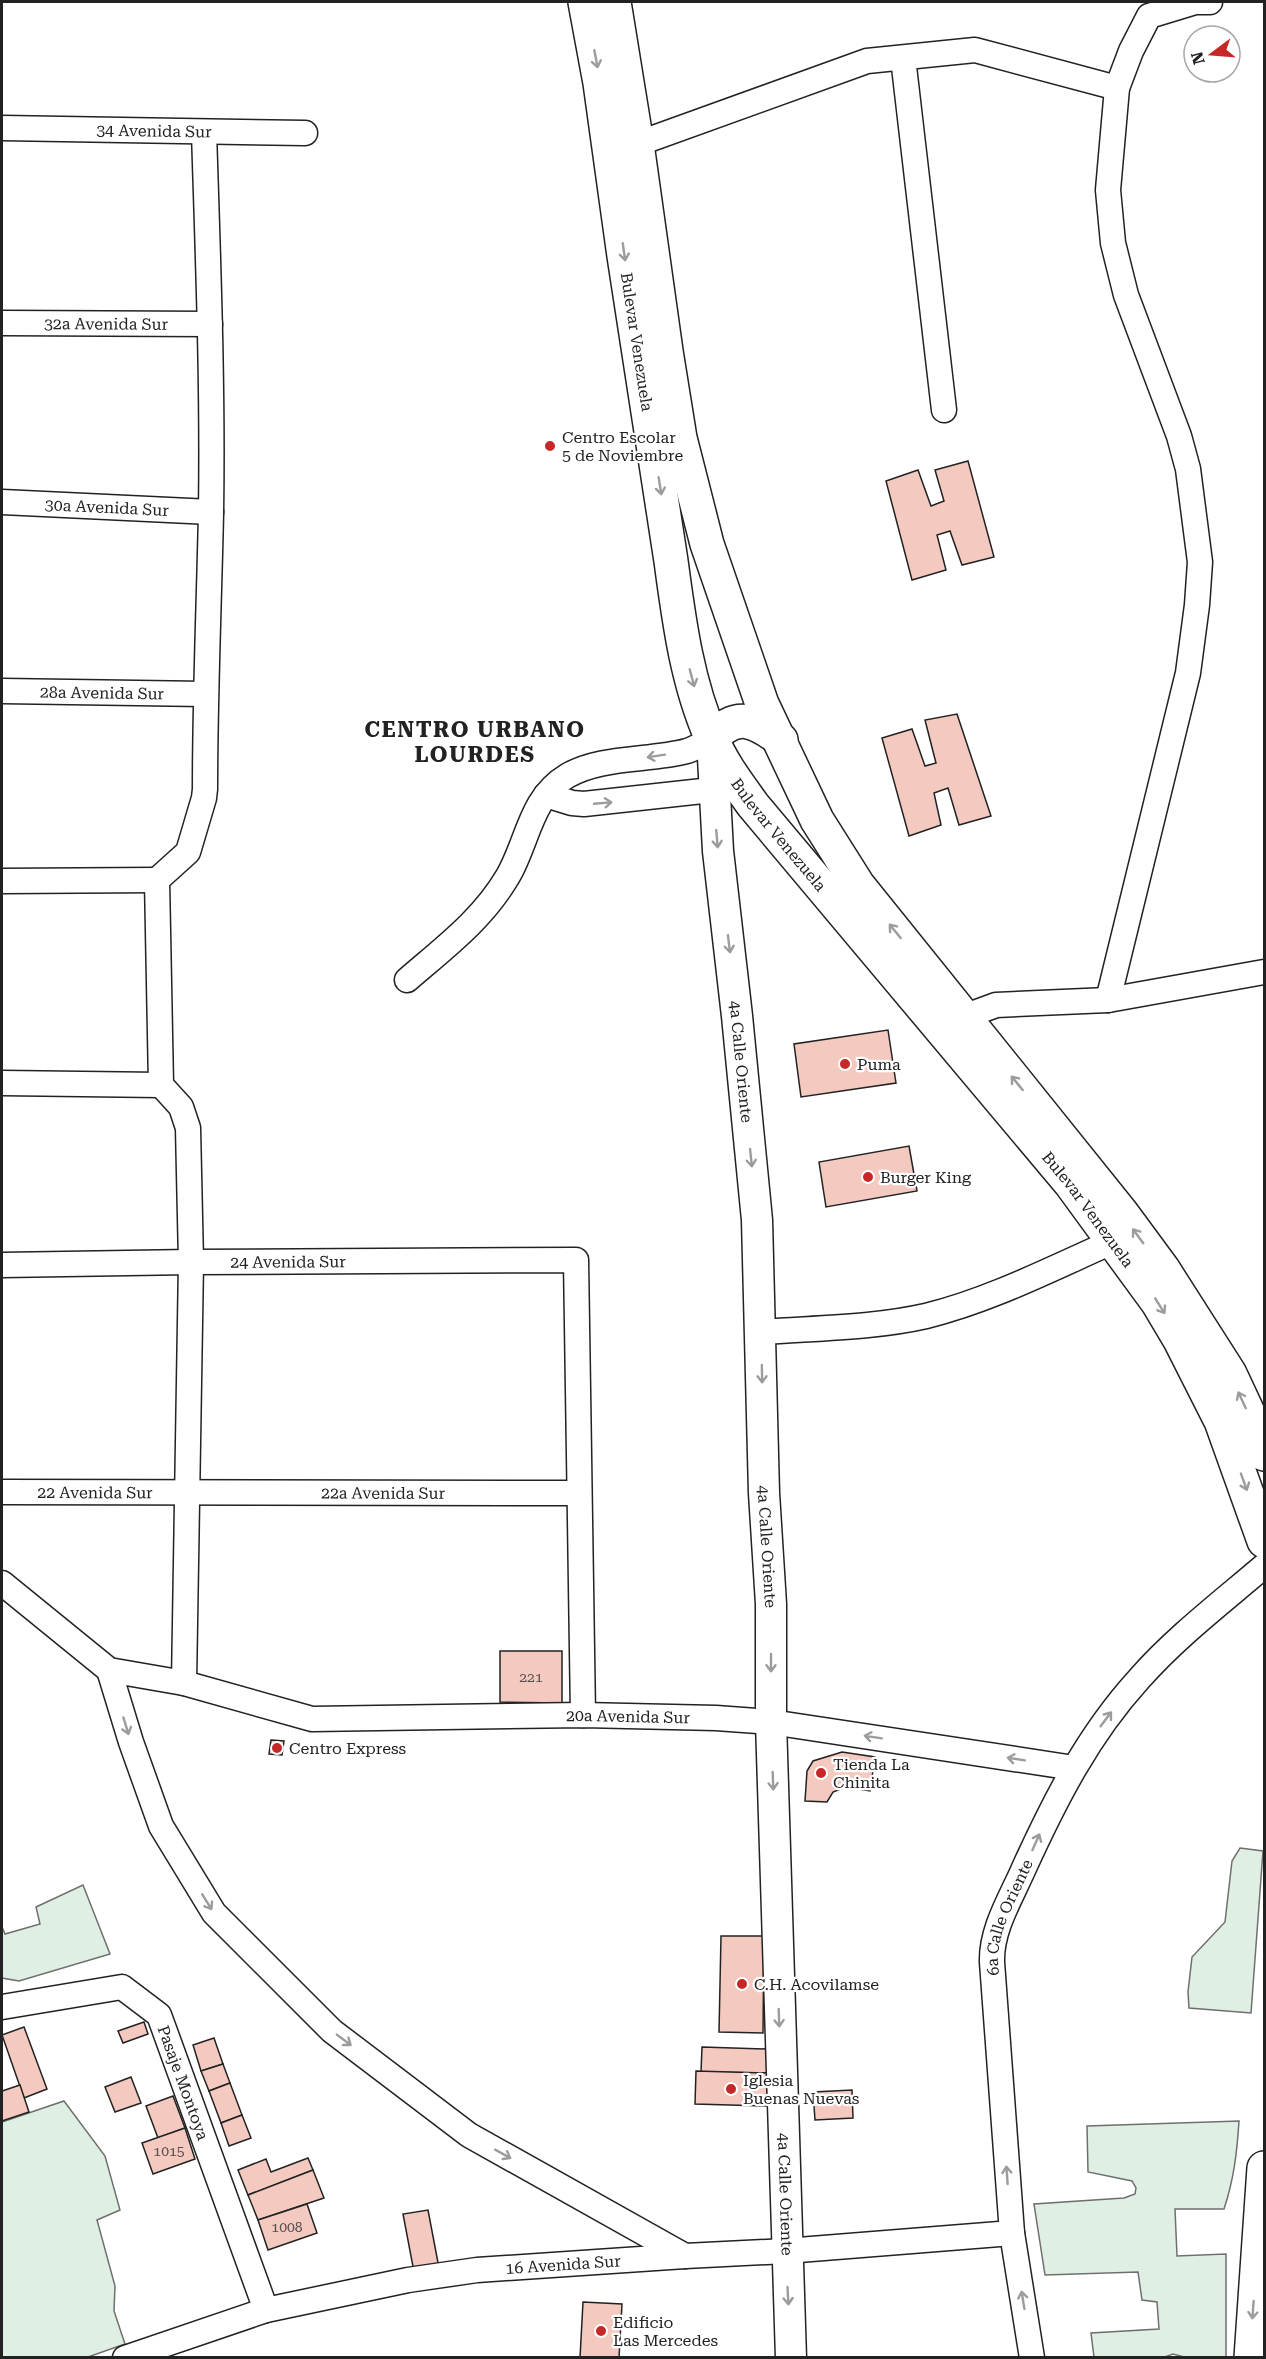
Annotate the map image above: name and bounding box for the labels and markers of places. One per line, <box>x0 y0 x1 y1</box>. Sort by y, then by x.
place label: Centro Escolar 5 de Noviembre <box>562 428 683 465</box>
marker: Centro Escolar 5 de Noviembre <box>543 439 557 453</box>
place label: Puma <box>857 1055 901 1074</box>
marker: Puma <box>838 1057 852 1071</box>
place label: Burger King <box>880 1168 972 1187</box>
marker: Burger King <box>861 1170 875 1184</box>
place label: Centro Express <box>289 1739 407 1758</box>
marker: Centro Express <box>270 1741 284 1755</box>
place label: Tienda La Chinita <box>833 1755 910 1792</box>
marker: Tienda La Chinita <box>814 1766 828 1780</box>
place label: C.H. Acovilamse <box>754 1975 879 1994</box>
marker: C.H. Acovilamse <box>735 1977 749 1991</box>
place label: Iglesia Buenas Nuevas <box>743 2071 860 2108</box>
marker: Iglesia Buenas Nuevas <box>724 2082 738 2096</box>
place label: Edificio Las Mercedes <box>613 2313 719 2350</box>
marker: Edificio Las Mercedes <box>594 2324 608 2338</box>

